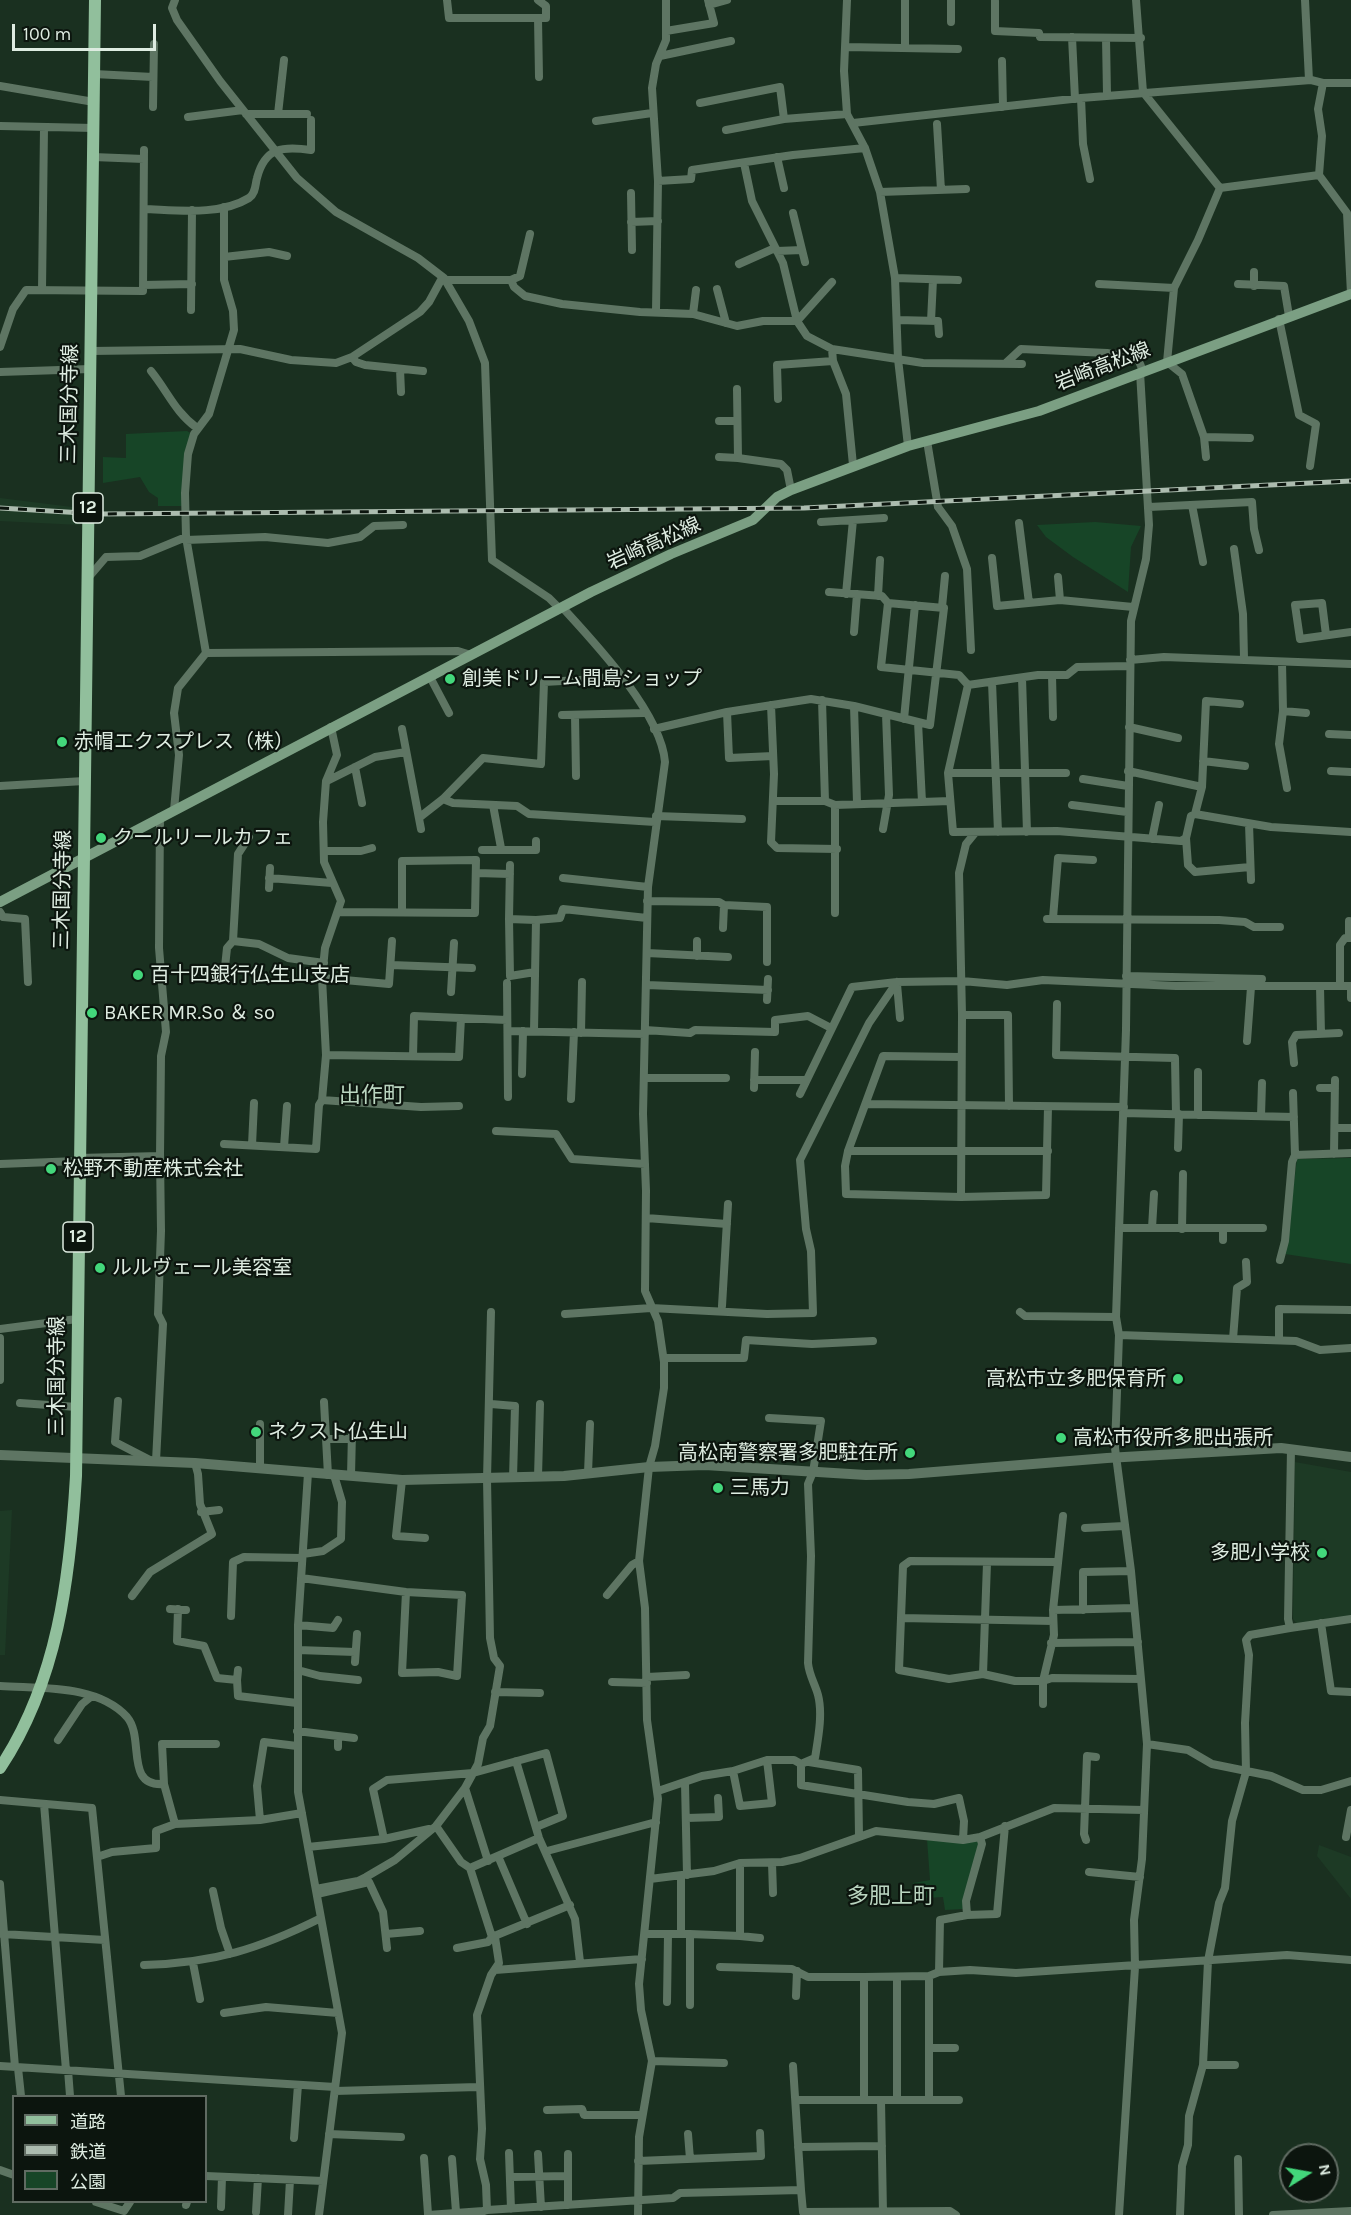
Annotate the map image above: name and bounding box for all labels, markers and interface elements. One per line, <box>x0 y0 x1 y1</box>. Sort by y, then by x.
scale bar <box>15 12 159 50</box>
text: 100 m <box>23 23 71 45</box>
street label: 岩崎高松線 <box>1052 338 1154 396</box>
street label: 三木国分寺線 <box>57 344 83 464</box>
road number: 12 <box>73 493 103 523</box>
street label: 岩崎高松線 <box>603 513 705 575</box>
place label: 創美ドリーム間島ショップ <box>462 667 702 691</box>
marker: 創美ドリーム間島ショップ <box>443 672 457 686</box>
place label: 赤帽エクスプレス（株） <box>74 730 294 754</box>
marker: 赤帽エクスプレス（株） <box>55 735 69 749</box>
place label: クールリールカフェ <box>113 826 293 850</box>
street label: 三木国分寺線 <box>50 830 76 950</box>
marker: クールリールカフェ <box>94 831 108 845</box>
place label: 百十四銀行仏生山支店 <box>150 963 350 987</box>
marker: 百十四銀行仏生山支店 <box>131 968 145 982</box>
place label: BAKER MR.So ＆ so <box>104 1001 275 1025</box>
marker: BAKER MR.So ＆ so <box>85 1006 99 1020</box>
district label: 出作町 <box>339 1083 405 1109</box>
place label: 松野不動産株式会社 <box>63 1157 243 1181</box>
marker: 松野不動産株式会社 <box>44 1162 58 1176</box>
road number: 12 <box>63 1222 93 1252</box>
place label: ルルヴェール美容室 <box>112 1256 292 1280</box>
marker: ルルヴェール美容室 <box>93 1261 107 1275</box>
street label: 三木国分寺線 <box>45 1316 69 1436</box>
place label: 高松市立多肥保育所 <box>986 1367 1166 1391</box>
marker: 高松市立多肥保育所 <box>1171 1372 1185 1386</box>
place label: ネクスト仏生山 <box>268 1420 408 1444</box>
marker: ネクスト仏生山 <box>249 1425 263 1439</box>
place label: 高松市役所多肥出張所 <box>1073 1426 1273 1450</box>
marker: 高松市役所多肥出張所 <box>1054 1431 1068 1445</box>
place label: 高松南警察署多肥駐在所 <box>678 1441 898 1465</box>
marker: 高松南警察署多肥駐在所 <box>903 1446 917 1460</box>
place label: 三馬力 <box>730 1476 790 1500</box>
marker: 三馬力 <box>711 1481 725 1495</box>
place label: 多肥小学校 <box>1210 1541 1310 1565</box>
marker: 多肥小学校 <box>1315 1546 1329 1560</box>
district label: 多肥上町 <box>847 1884 935 1910</box>
legend <box>12 2095 207 2203</box>
text: 道路 <box>70 2111 106 2133</box>
text: 鉄道 <box>70 2141 106 2163</box>
north arrow <box>1279 2143 1339 2203</box>
text: N <box>1315 2162 1336 2177</box>
text: 公園 <box>70 2171 106 2193</box>

